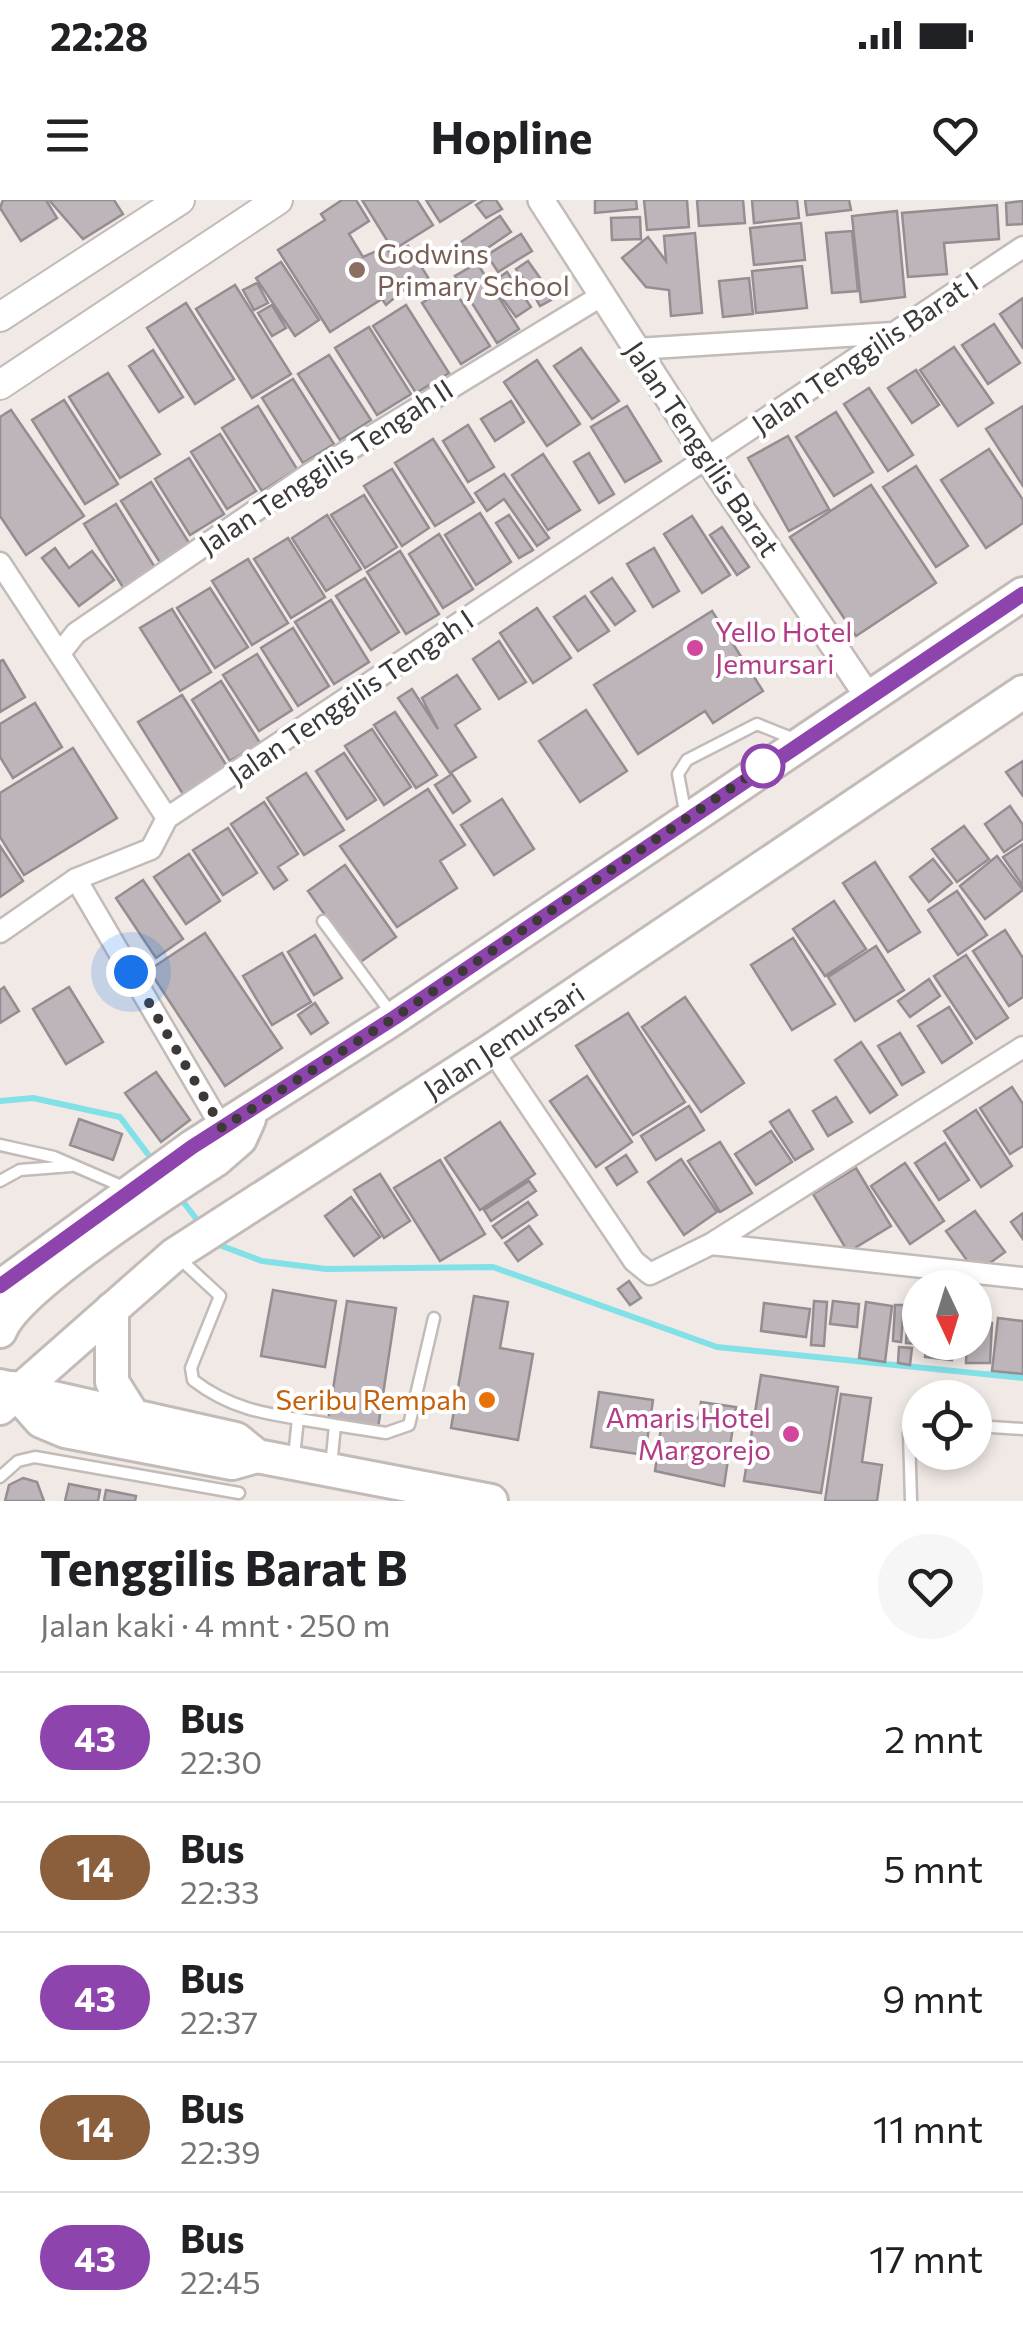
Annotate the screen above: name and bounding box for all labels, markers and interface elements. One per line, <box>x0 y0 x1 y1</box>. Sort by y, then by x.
text: 22:28 <box>50 12 148 59</box>
icon: menu <box>40 108 95 163</box>
text: Hopline <box>431 108 592 163</box>
icon: heart <box>928 108 983 163</box>
place label: Godwins Primary School <box>377 236 570 302</box>
marker: Godwins Primary School <box>346 259 368 281</box>
street label: Jalan Tenggilis Barat I <box>745 264 984 440</box>
street label: Jalan Tenggilis Barat <box>618 334 787 563</box>
street label: Jalan Tenggilis Tengah II <box>192 371 459 561</box>
street label: Jalan Tenggilis Tengah I <box>222 602 479 791</box>
place label: Yello Hotel Jemursari <box>715 614 852 680</box>
marker: Yello Hotel Jemursari <box>684 637 706 659</box>
unlabelled marker <box>742 745 784 787</box>
your location <box>106 947 156 997</box>
street label: Jalan Jemursari <box>417 975 590 1106</box>
north arrow <box>902 1270 992 1360</box>
map controls <box>902 1270 992 1470</box>
button: locate <box>902 1380 992 1470</box>
place label: Seribu Rempah <box>276 1382 467 1416</box>
marker: Seribu Rempah <box>476 1389 498 1411</box>
place label: Amaris Hotel Margorejo <box>605 1400 771 1466</box>
marker: Amaris Hotel Margorejo <box>780 1423 802 1445</box>
button: heart <box>878 1534 983 1639</box>
text: Tenggilis Barat B <box>40 1537 408 1596</box>
text: Jalan kaki · 4 mnt · 250 m <box>40 1604 390 1644</box>
text: Bus <box>180 1694 245 1741</box>
text: 2 mnt <box>884 1714 983 1761</box>
text: 43 <box>74 1716 116 1759</box>
text: 22:30 <box>180 1741 262 1781</box>
text: Bus <box>180 1824 245 1871</box>
text: 5 mnt <box>883 1844 983 1891</box>
text: 14 <box>76 1846 114 1889</box>
text: 22:33 <box>180 1871 259 1911</box>
text: Bus <box>180 1954 245 2001</box>
text: 9 mnt <box>882 1974 983 2021</box>
text: 43 <box>74 1976 116 2019</box>
text: 22:37 <box>180 2001 258 2041</box>
text: Bus <box>180 2084 245 2131</box>
text: 11 mnt <box>873 2104 983 2151</box>
text: 14 <box>76 2106 114 2149</box>
text: 22:39 <box>180 2131 261 2171</box>
text: Bus <box>180 2214 245 2261</box>
text: 17 mnt <box>869 2234 983 2281</box>
text: 43 <box>74 2236 116 2279</box>
text: 22:45 <box>180 2261 261 2301</box>

